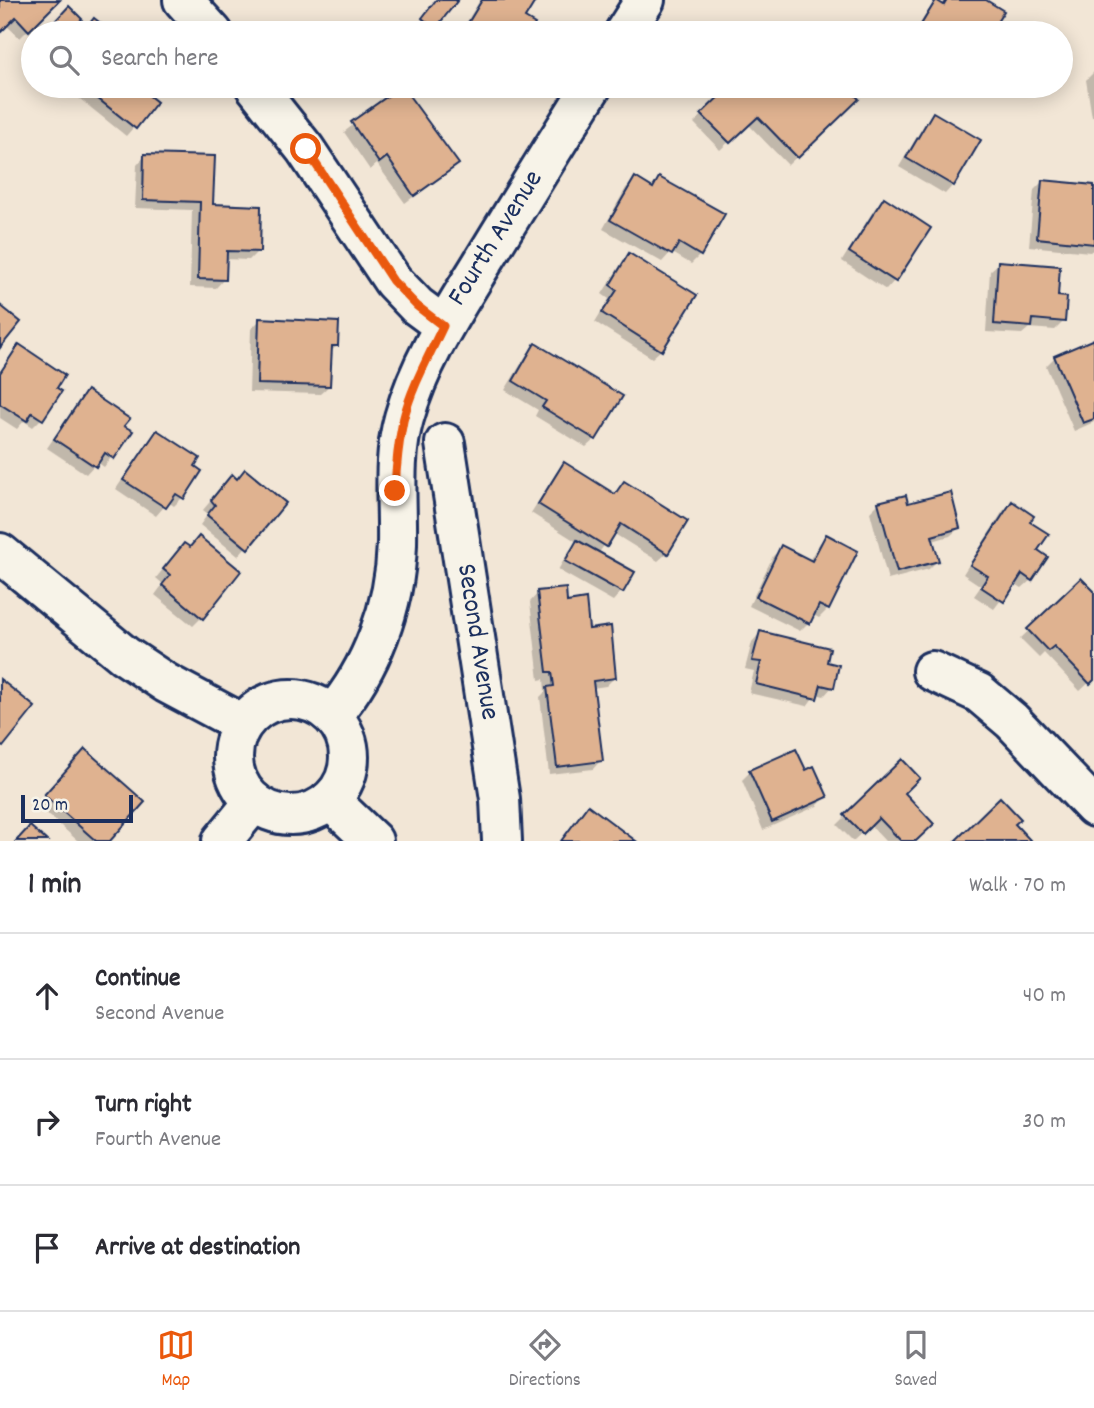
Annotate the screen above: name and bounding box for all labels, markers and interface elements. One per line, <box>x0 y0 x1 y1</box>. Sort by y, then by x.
search box <box>21 21 1073 98</box>
icon: search <box>45 41 83 79</box>
text: Search here <box>101 41 219 78</box>
route start <box>290 133 321 164</box>
street label: Fourth Avenue <box>439 163 555 315</box>
route end <box>379 475 410 506</box>
street label: Second Avenue <box>444 561 508 723</box>
scale bar <box>21 792 133 824</box>
text: 20 m <box>32 793 68 820</box>
text: 1 min <box>28 865 81 908</box>
text: Walk · 70 m <box>969 870 1066 903</box>
text: Continue <box>95 961 180 998</box>
icon: ahead <box>28 977 66 1015</box>
text: 40 m <box>1023 980 1066 1013</box>
text: Second Avenue <box>95 998 224 1031</box>
text: Turn right <box>95 1087 192 1124</box>
icon: right <box>28 1103 66 1141</box>
text: 30 m <box>1022 1106 1066 1139</box>
text: Fourth Avenue <box>95 1124 221 1157</box>
icon: arrive <box>28 1229 66 1267</box>
text: Arrive at destination <box>95 1230 300 1267</box>
tab: Map <box>157 1326 195 1395</box>
tab: Directions <box>509 1326 581 1395</box>
tab: Saved <box>895 1326 937 1395</box>

